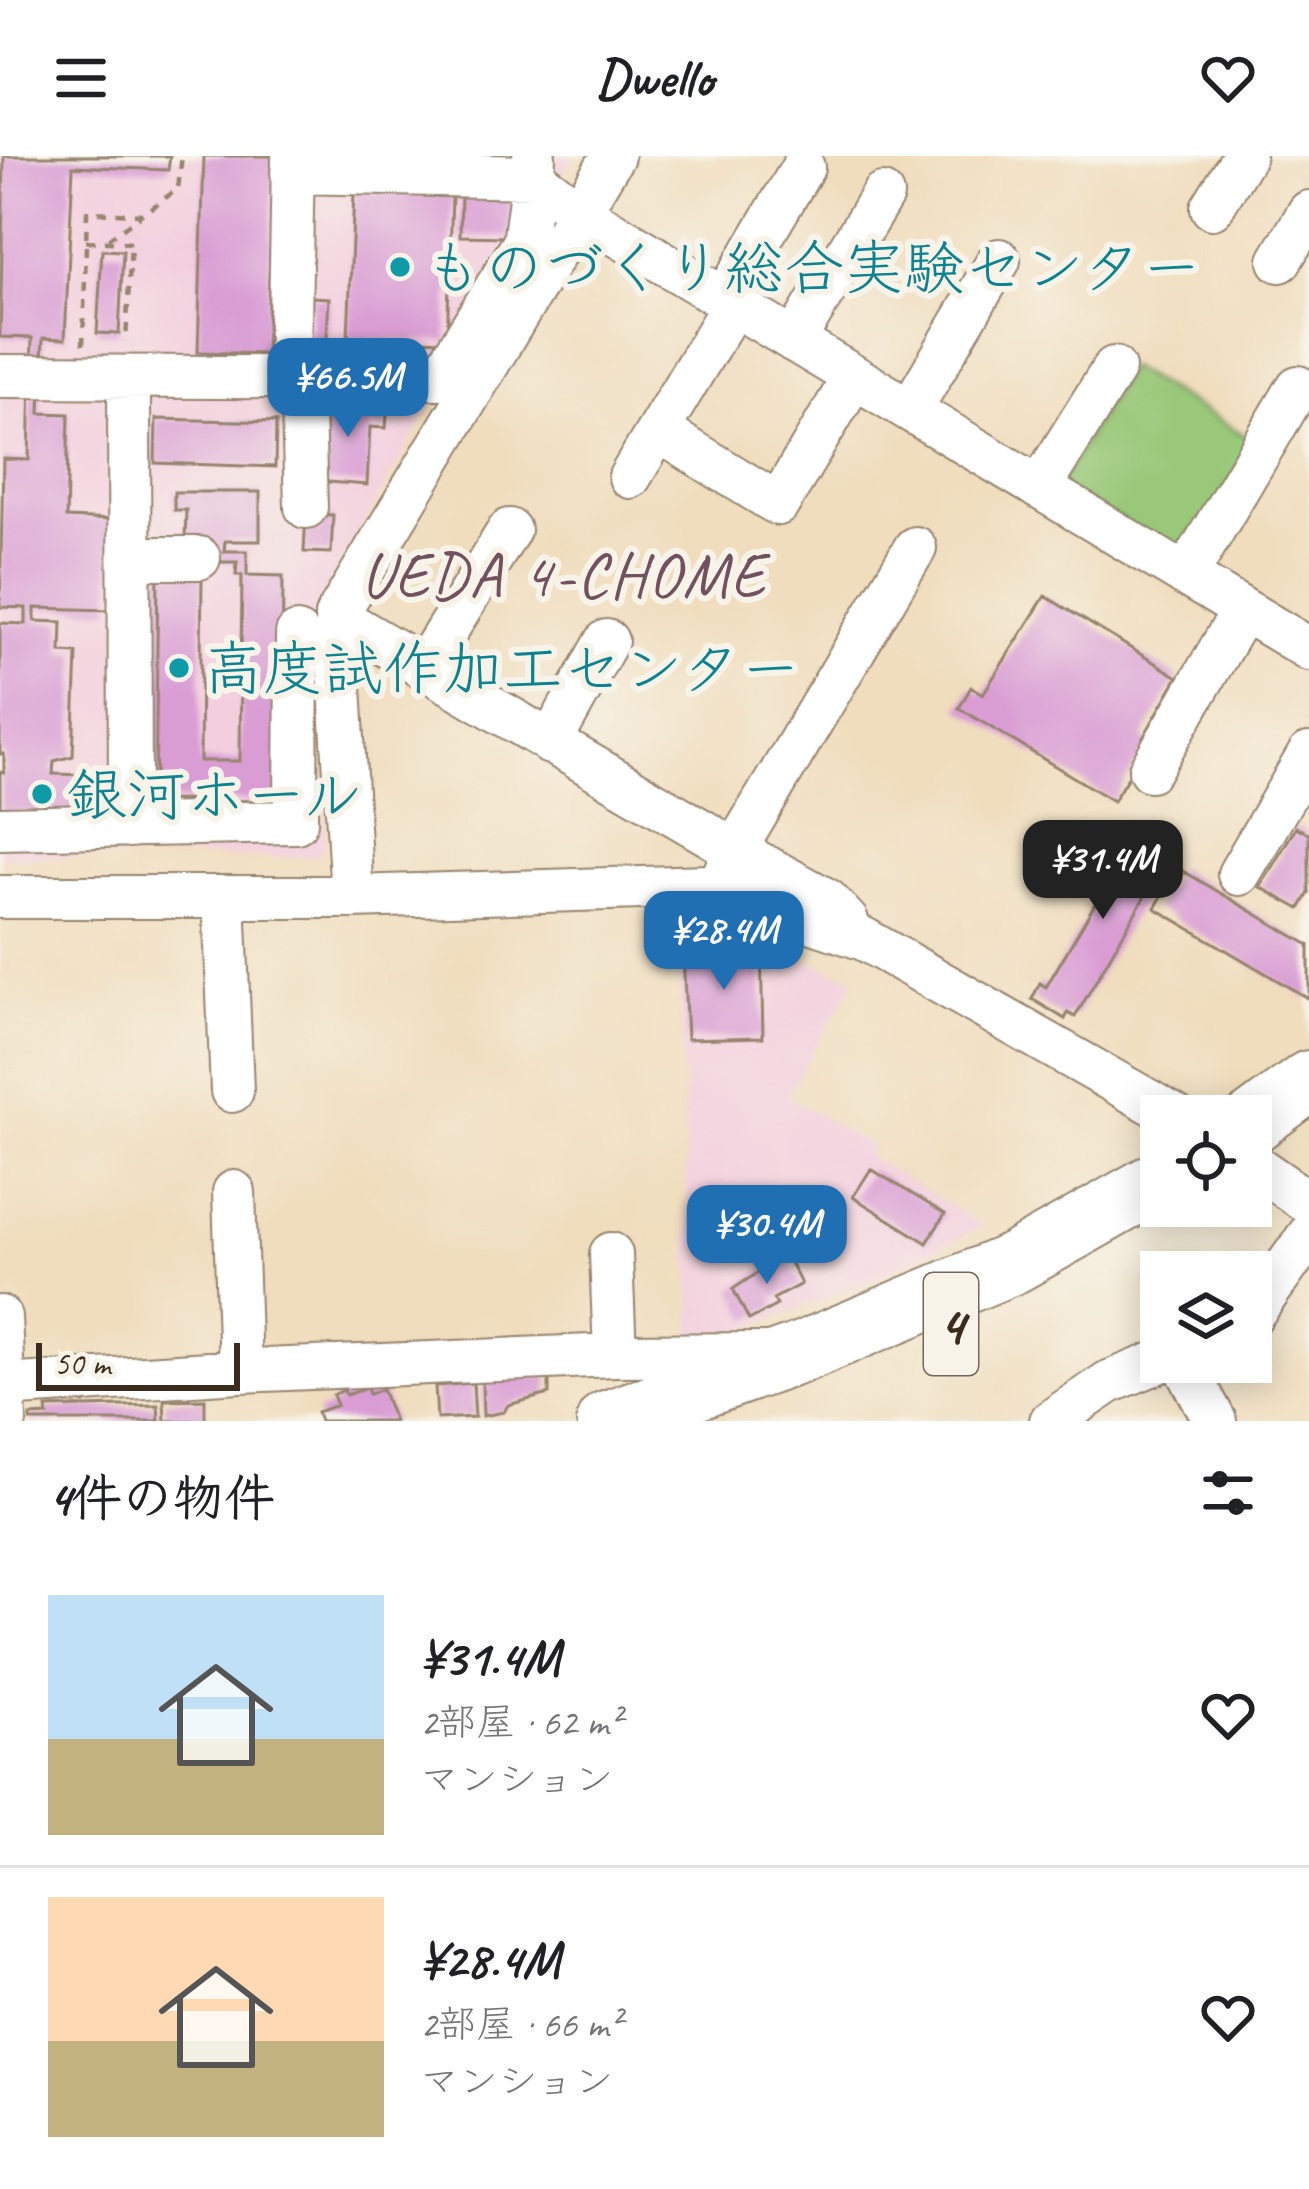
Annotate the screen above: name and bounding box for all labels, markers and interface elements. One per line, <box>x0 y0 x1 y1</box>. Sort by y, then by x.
text: Dwello <box>596 44 713 112</box>
icon: menu <box>48 45 114 111</box>
icon: heart <box>1195 45 1261 111</box>
place label: ものづくり総合実験センター <box>424 230 1202 306</box>
marker: ものづくり総合実験センター <box>387 254 413 280</box>
pin: ¥66.5M <box>250 338 446 440</box>
text: ¥66.5M <box>294 352 402 401</box>
district label: UEDA 4-CHOME <box>361 536 772 615</box>
place label: 高度試作加工センター <box>203 631 801 707</box>
marker: 高度試作加工センター <box>166 655 192 681</box>
place label: 銀河ホール <box>66 757 362 833</box>
marker: 銀河ホール <box>29 781 55 807</box>
pin: ¥31.4M <box>1005 820 1201 922</box>
text: ¥31.4M <box>1050 834 1156 883</box>
pin: ¥28.4M <box>626 891 822 993</box>
text: ¥28.4M <box>671 905 777 954</box>
map controls <box>1140 1095 1272 1383</box>
button: locate <box>1140 1095 1272 1227</box>
pin: ¥30.4M <box>669 1185 865 1287</box>
text: ¥30.4M <box>714 1199 820 1248</box>
button: layers <box>1140 1251 1272 1383</box>
road number: 4 <box>924 1273 978 1375</box>
scale bar <box>36 1337 240 1390</box>
text: 50 m <box>54 1343 110 1385</box>
icon: filters <box>1195 1460 1261 1526</box>
text: 4件の物件 <box>48 1466 275 1530</box>
text: ¥31.4M <box>420 1626 559 1690</box>
icon: home <box>144 1643 288 1787</box>
icon: heart <box>1195 1682 1261 1748</box>
text: 2部屋 · 62 m² <box>420 1698 621 1747</box>
text: マンション <box>420 1755 613 1804</box>
text: ¥28.4M <box>420 1928 559 1992</box>
icon: home <box>144 1945 288 2089</box>
icon: heart <box>1195 1984 1261 2050</box>
text: 2部屋 · 66 m² <box>420 2000 621 2049</box>
text: マンション <box>420 2057 613 2106</box>

